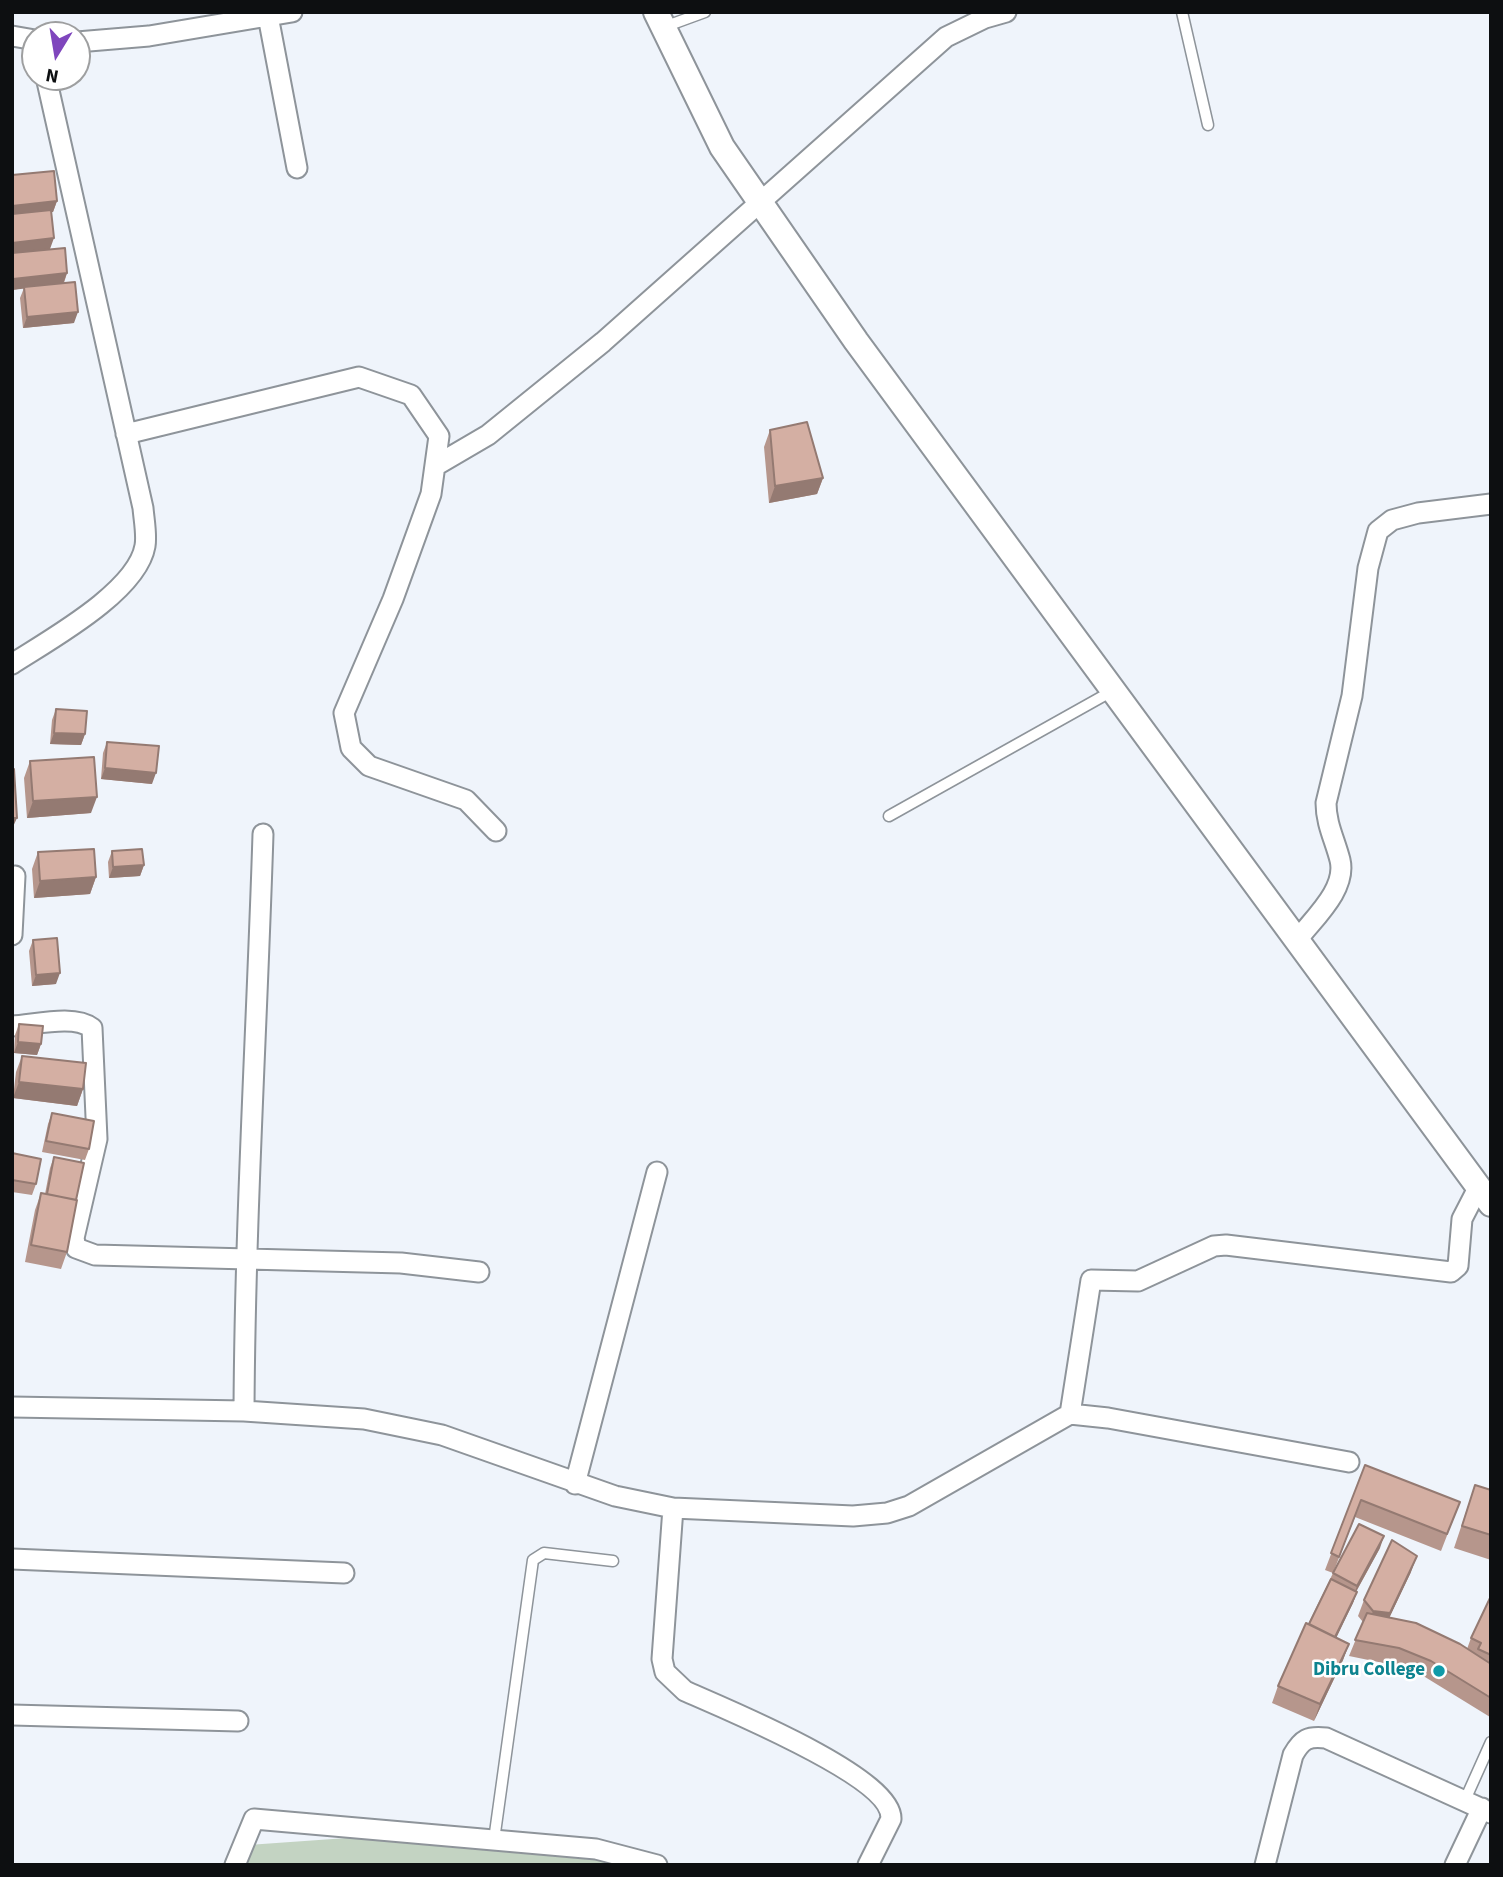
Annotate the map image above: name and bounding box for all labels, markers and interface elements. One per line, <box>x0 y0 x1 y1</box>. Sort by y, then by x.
north arrow <box>21 21 91 91</box>
text: N <box>44 61 61 90</box>
place label: Dibru College <box>1313 1660 1425 1682</box>
marker: Dibru College <box>1431 1663 1447 1679</box>

